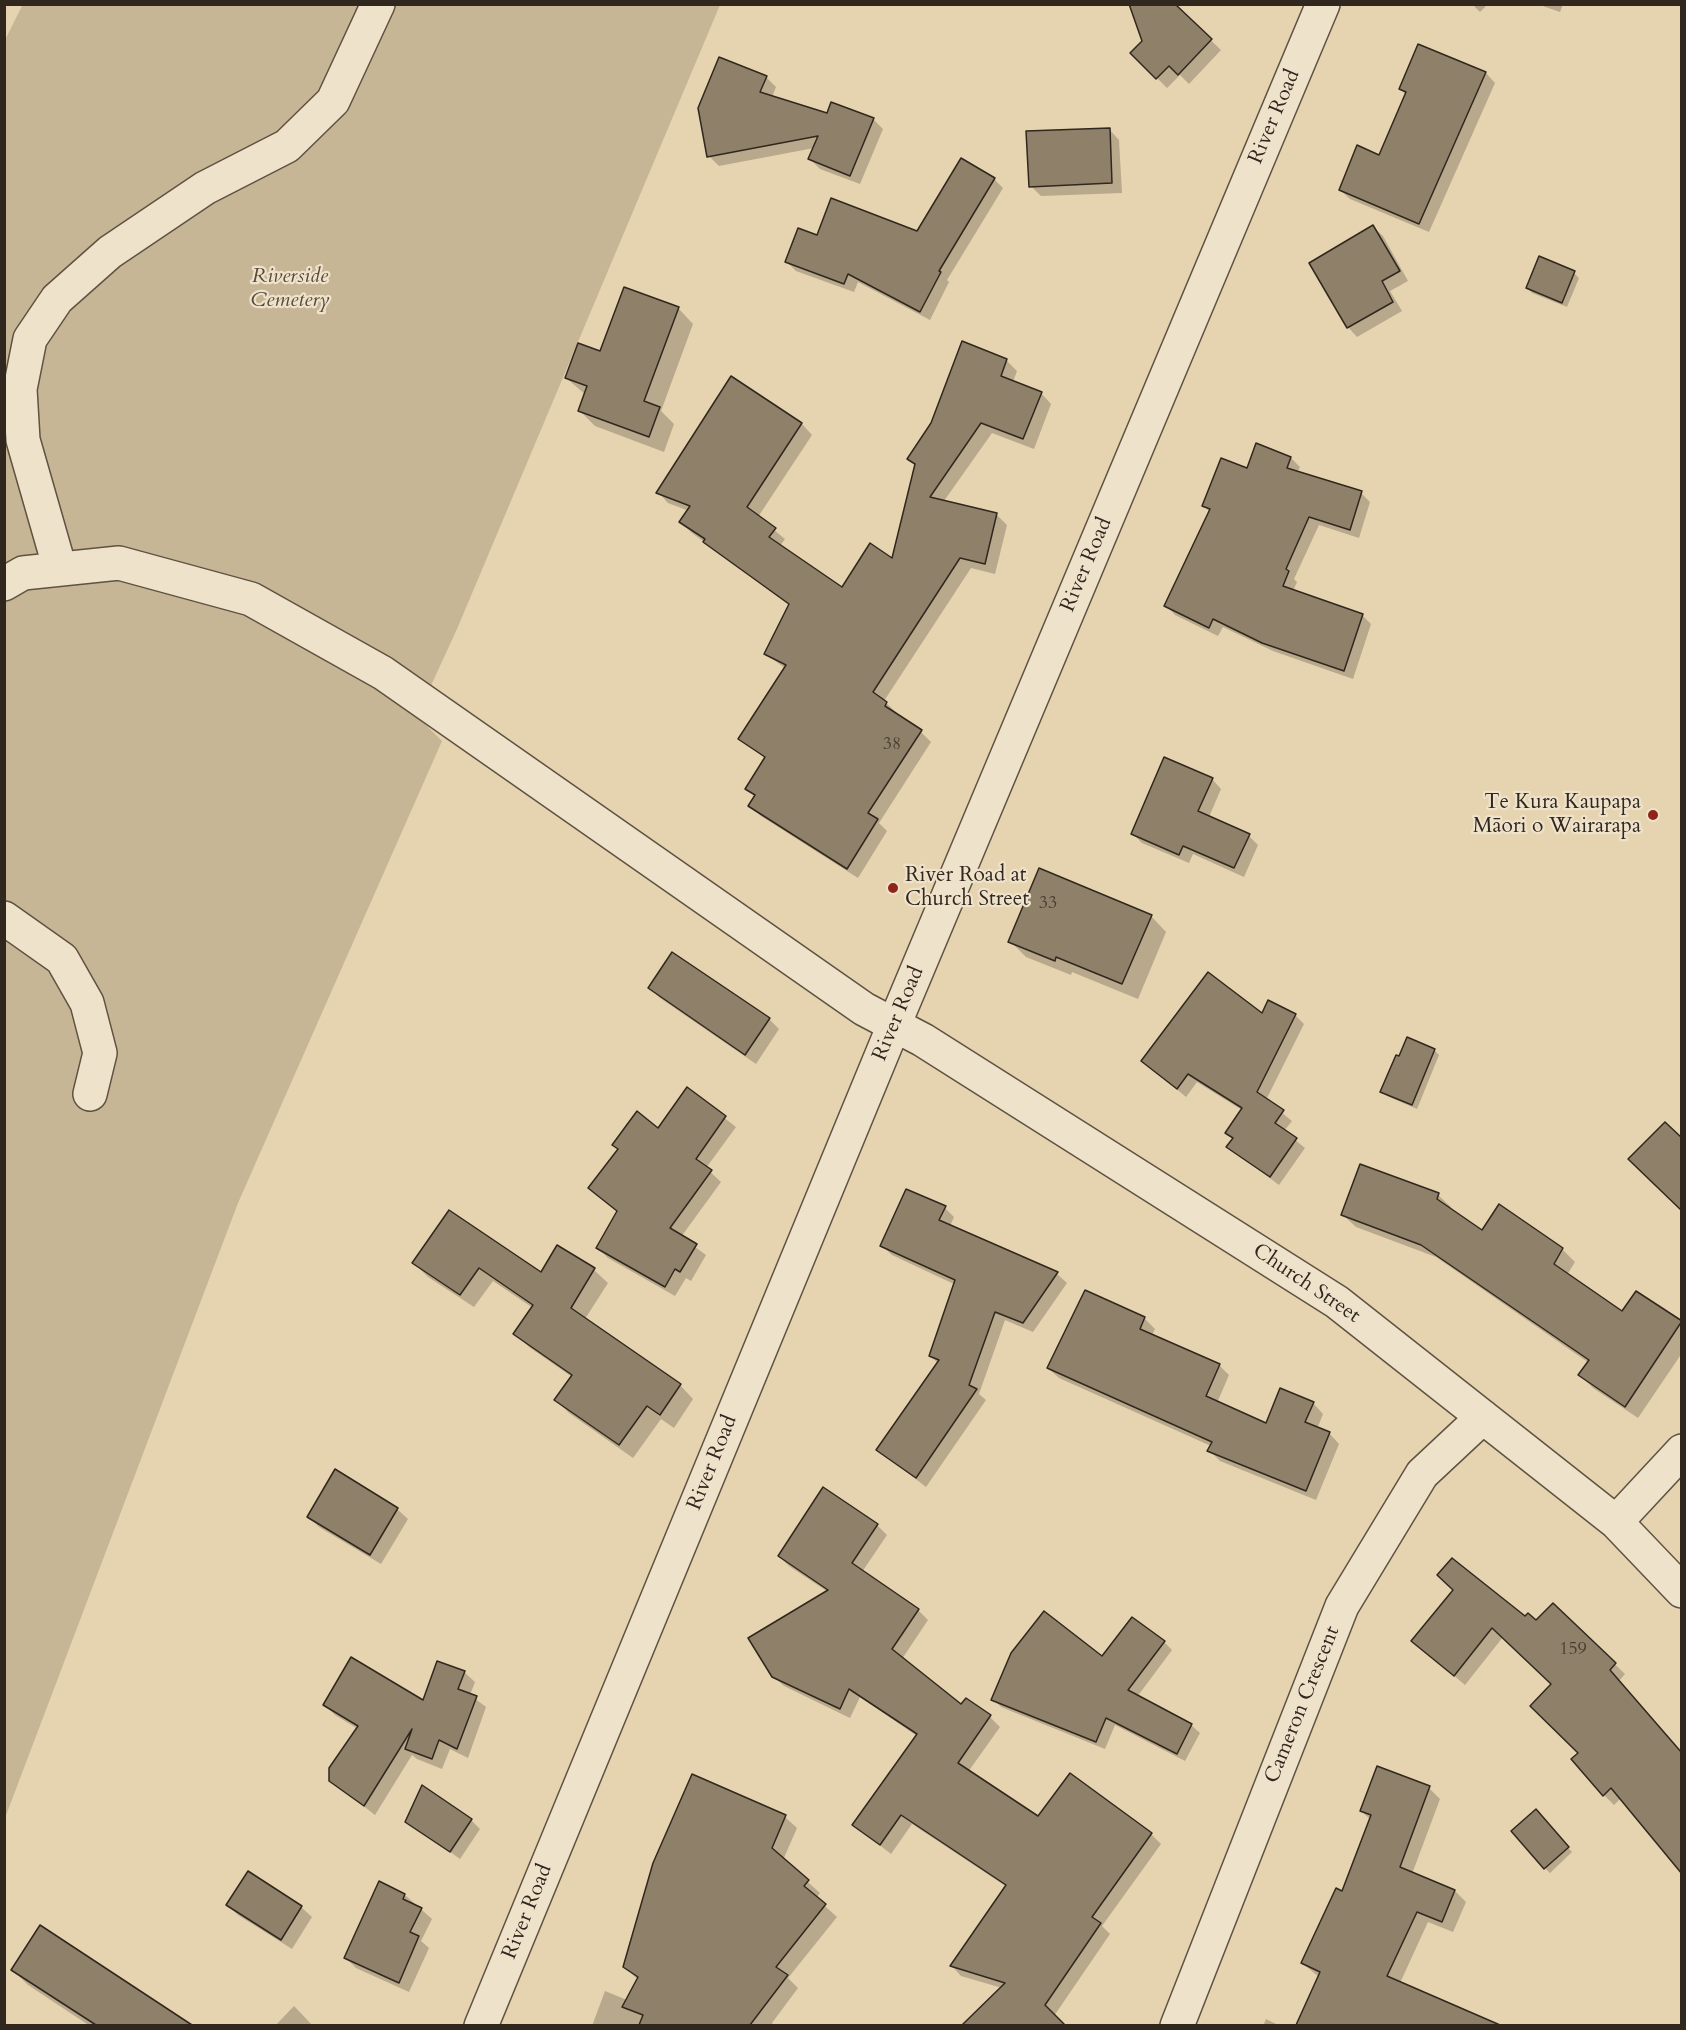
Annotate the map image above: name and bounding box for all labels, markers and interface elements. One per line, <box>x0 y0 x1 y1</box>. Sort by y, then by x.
street label: River Road <box>1244 66 1306 168</box>
park label: Riverside Cemetery <box>251 264 329 314</box>
street label: River Road <box>1056 514 1118 616</box>
house number: 38 <box>883 734 901 756</box>
place label: Te Kura Kaupapa Māori o Wairarapa <box>1473 790 1641 840</box>
marker: Te Kura Kaupapa Māori o Wairarapa <box>1646 808 1660 822</box>
place label: River Road at Church Street <box>905 863 1029 913</box>
marker: River Road at Church Street <box>886 881 900 895</box>
house number: 33 <box>1039 893 1057 915</box>
street label: River Road <box>868 963 930 1065</box>
street label: Church Street <box>1248 1239 1364 1329</box>
street label: River Road <box>683 1412 743 1514</box>
street label: Cameron Crescent <box>1260 1623 1346 1787</box>
house number: 159 <box>1559 1639 1587 1661</box>
street label: River Road <box>498 1861 558 1963</box>

